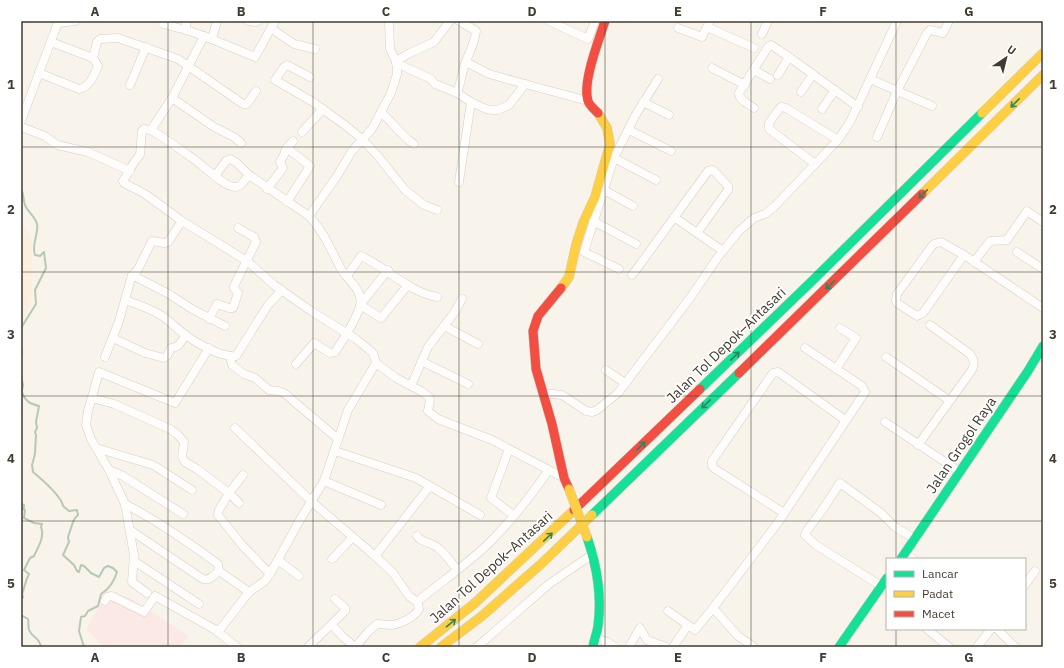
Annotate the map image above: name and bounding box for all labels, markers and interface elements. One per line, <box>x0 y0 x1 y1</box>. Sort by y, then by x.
text: A <box>91 3 100 20</box>
text: B <box>237 3 246 20</box>
text: C <box>382 3 391 20</box>
text: D <box>527 3 537 20</box>
text: E <box>674 3 682 20</box>
text: F <box>819 3 827 20</box>
text: G <box>964 3 974 20</box>
north arrow <box>986 38 1026 78</box>
text: U <box>1005 42 1019 58</box>
text: 1 <box>7 76 15 93</box>
text: 1 <box>1049 76 1057 93</box>
one-way arrow <box>1010 98 1020 107</box>
one-way arrow <box>918 189 928 199</box>
text: 2 <box>7 201 15 218</box>
text: 2 <box>1049 201 1057 218</box>
one-way arrow <box>825 280 835 290</box>
street label: Jalan Tol Depok–Antasari <box>662 283 790 407</box>
text: 3 <box>7 326 15 343</box>
text: 3 <box>1049 326 1057 343</box>
one-way arrow <box>730 351 740 361</box>
street label: Jalan Grogol Raya <box>922 393 1000 497</box>
one-way arrow <box>701 399 711 409</box>
one-way arrow <box>636 442 646 451</box>
text: 4 <box>7 450 15 467</box>
text: 4 <box>1049 450 1057 467</box>
street label: Jalan Tol Depok–Antasari <box>426 507 556 627</box>
one-way arrow <box>543 532 553 541</box>
legend <box>886 558 1026 630</box>
text: Lancar <box>922 566 959 581</box>
text: 5 <box>7 575 15 592</box>
text: 5 <box>1049 575 1057 592</box>
text: Padat <box>922 586 953 601</box>
text: Macet <box>922 606 955 621</box>
one-way arrow <box>445 618 456 627</box>
text: A <box>91 649 100 666</box>
text: B <box>237 649 246 666</box>
text: C <box>382 649 391 666</box>
text: D <box>527 649 537 666</box>
text: E <box>674 649 682 666</box>
text: F <box>819 649 827 666</box>
text: G <box>964 649 974 666</box>

